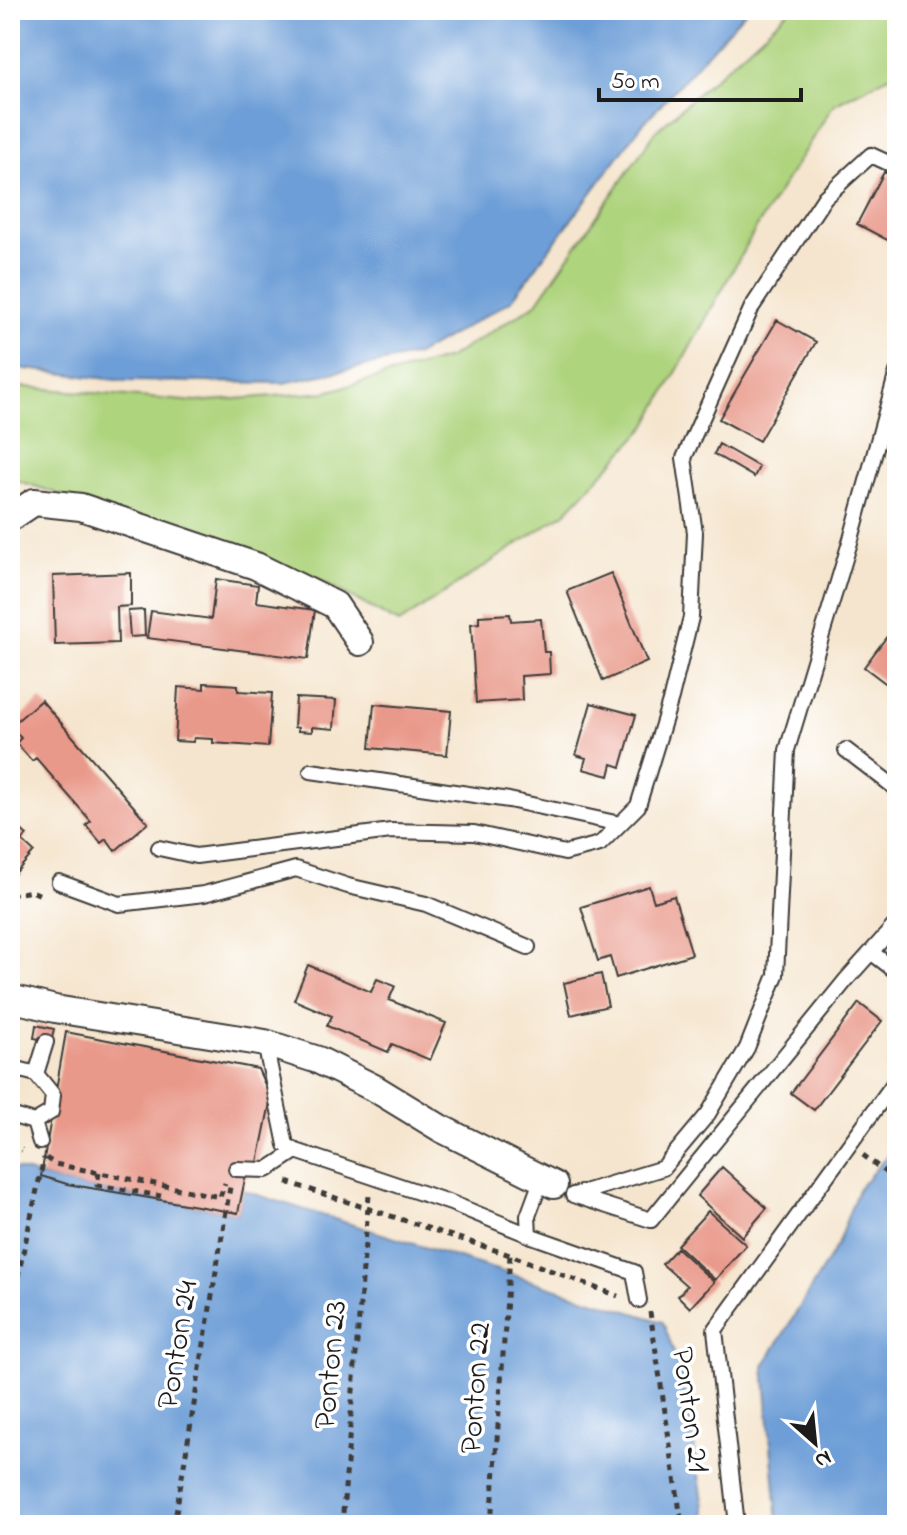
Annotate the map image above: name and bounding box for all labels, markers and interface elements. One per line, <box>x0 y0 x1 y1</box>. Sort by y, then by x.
scale bar <box>599 52 801 102</box>
text: 50 m <box>611 65 660 100</box>
street label: Ponton 24 <box>146 1277 212 1413</box>
street label: Ponton 23 <box>303 1299 361 1431</box>
street label: Ponton 22 <box>449 1320 505 1455</box>
street label: Ponton 21 <box>657 1344 721 1476</box>
north arrow <box>775 1403 855 1483</box>
text: N <box>809 1441 837 1476</box>

